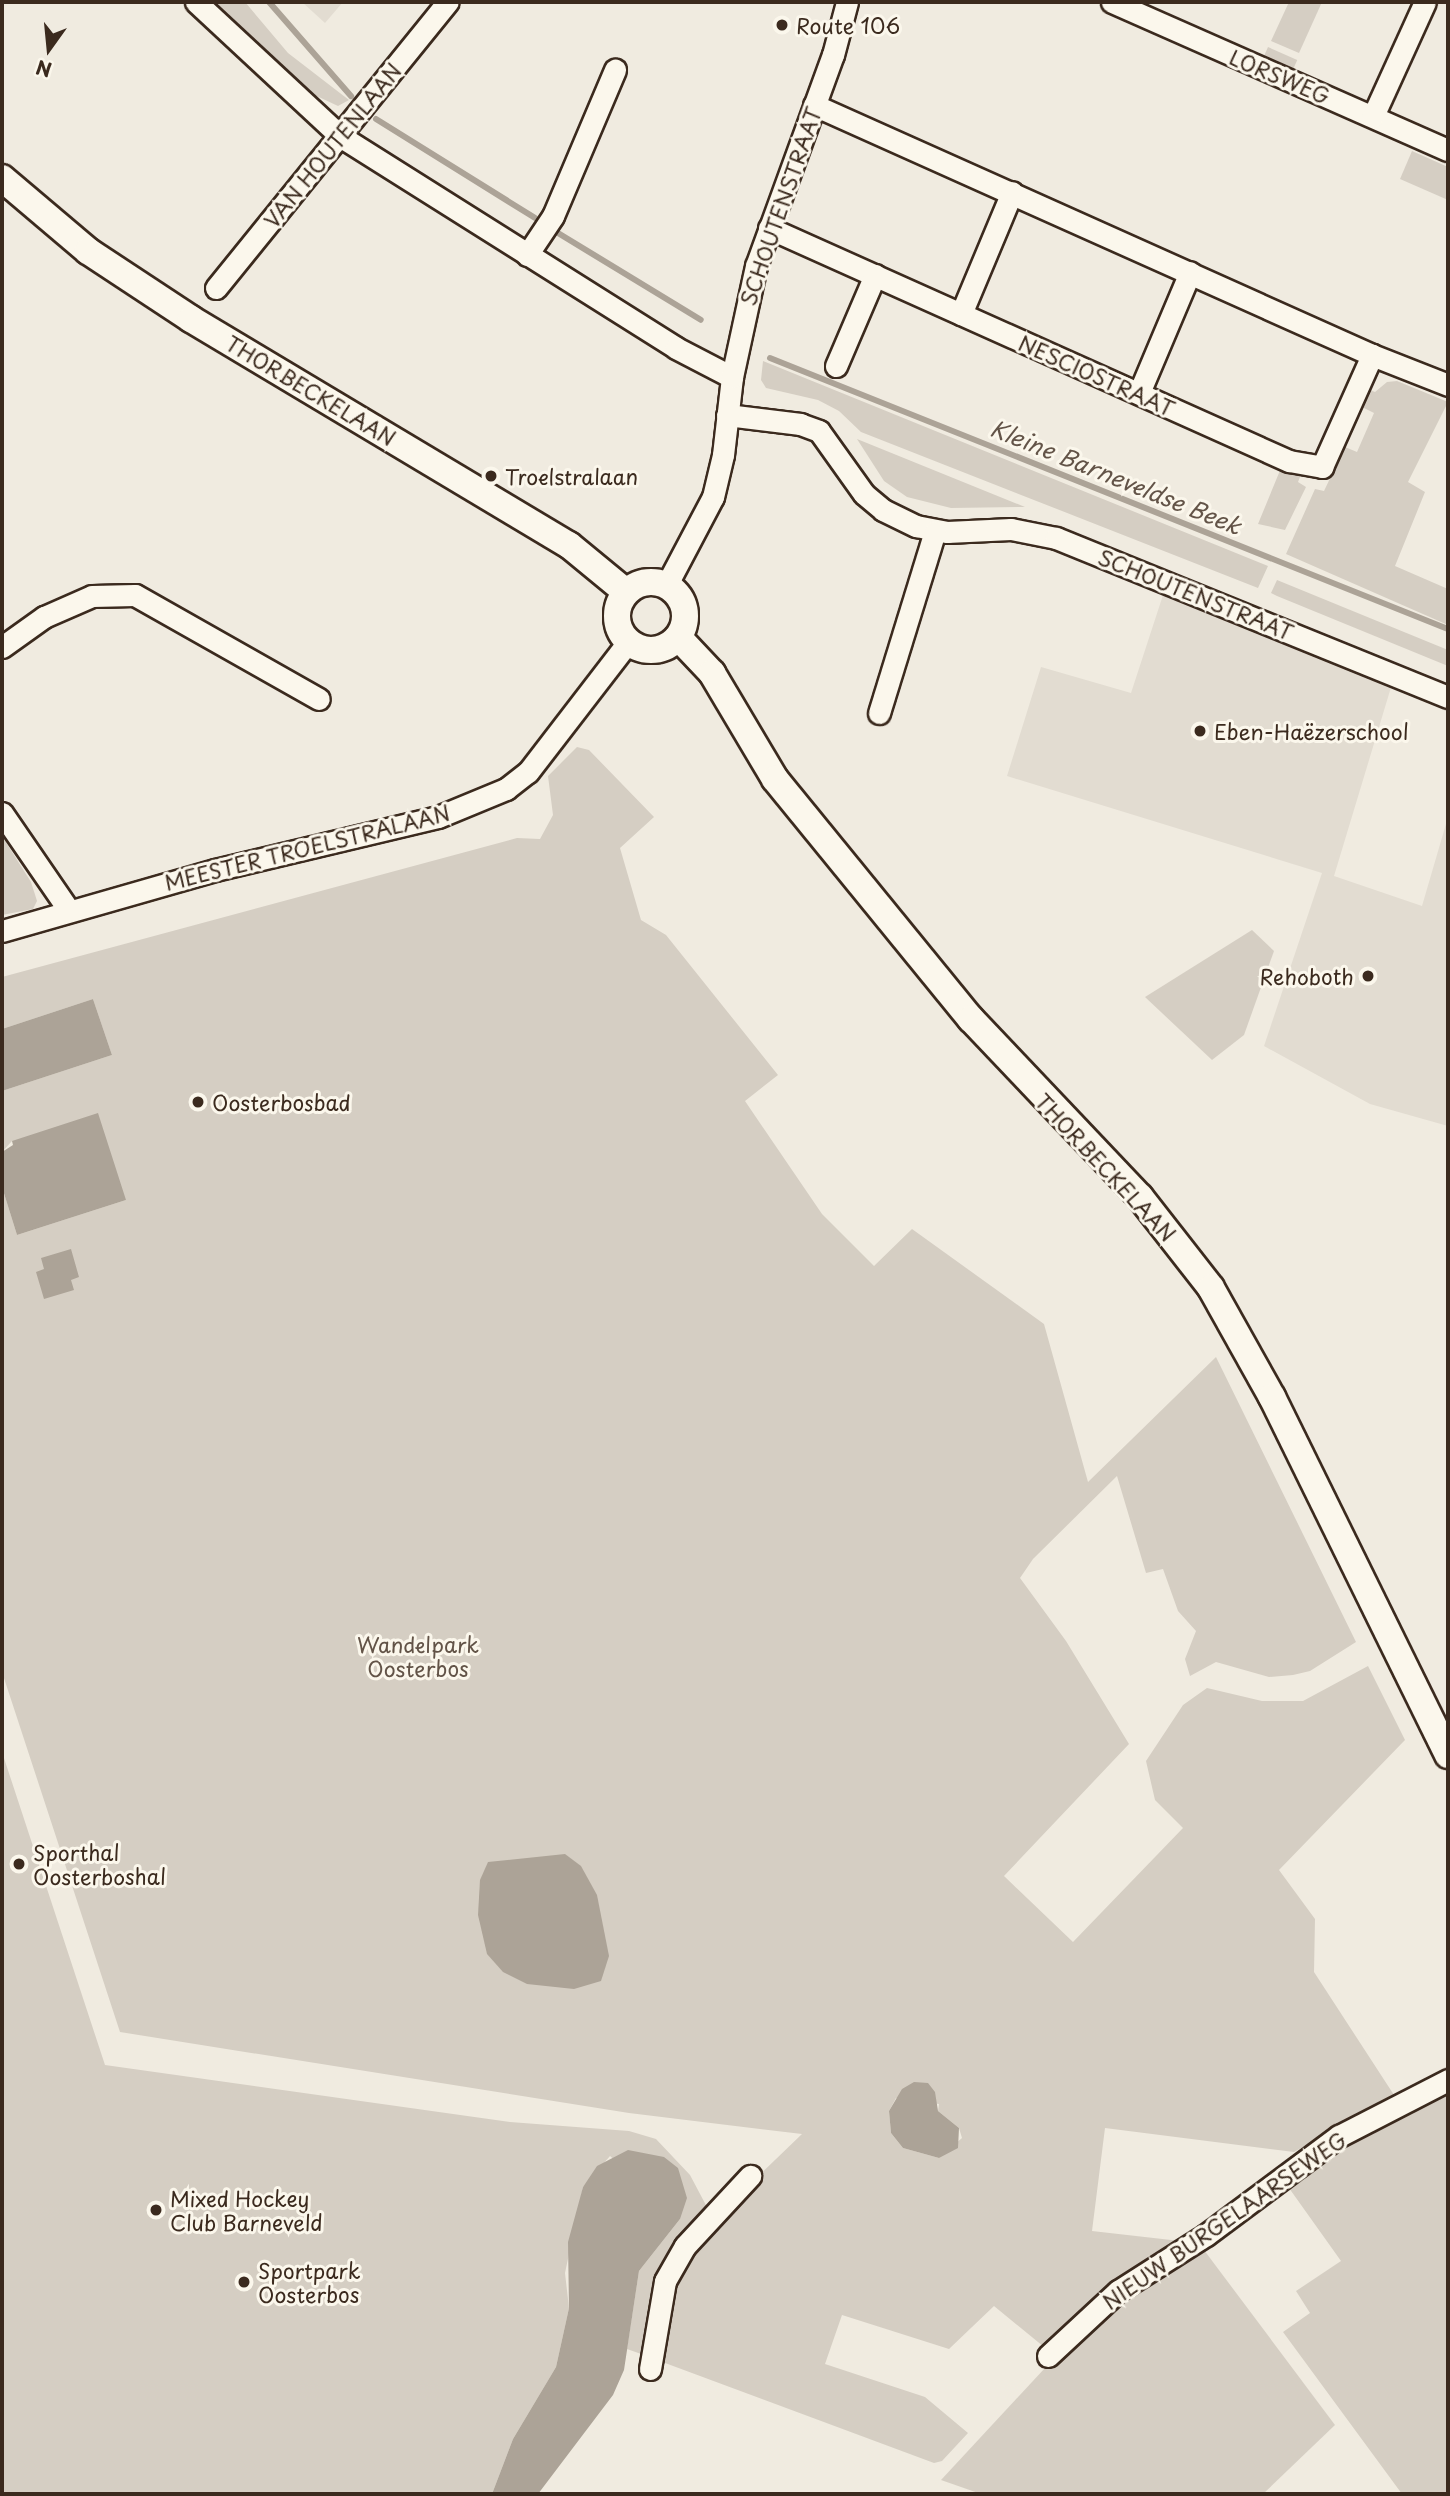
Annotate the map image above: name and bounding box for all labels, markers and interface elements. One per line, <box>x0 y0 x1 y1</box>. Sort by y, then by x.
place label: Route 106 <box>796 12 900 38</box>
north arrow <box>14 14 84 84</box>
marker: Route 106 <box>774 17 790 33</box>
street label: LORSWEG <box>1226 44 1334 108</box>
text: N <box>33 54 54 85</box>
street label: VAN HOUTENLAAN <box>258 58 406 232</box>
street label: SCHOUTENSTRAAT <box>734 104 826 308</box>
street label: THORBECKELAAN <box>222 329 400 451</box>
street label: NESCIOSTRAAT <box>1015 329 1179 421</box>
water label: Kleine Barneveldse Beek <box>987 414 1245 540</box>
place label: Troelstralaan <box>505 463 638 489</box>
marker: Troelstralaan <box>483 468 499 484</box>
street label: SCHOUTENSTRAAT <box>1095 543 1297 645</box>
place label: Eben-Haëzerschool <box>1214 718 1409 744</box>
marker: Eben-Haëzerschool <box>1192 723 1208 739</box>
street label: MEESTER TROELSTRALAAN <box>161 799 453 895</box>
place label: Rehoboth <box>1259 963 1354 989</box>
marker: Rehoboth <box>1360 968 1376 984</box>
street label: THORBECKELAAN <box>1031 1088 1181 1246</box>
place label: Oosterbosbad <box>212 1089 351 1115</box>
marker: Oosterbosbad <box>190 1094 206 1110</box>
park label: Wandelpark Oosterbos <box>357 1631 479 1681</box>
place label: Sporthal Oosterboshal <box>33 1839 166 1889</box>
marker: Sporthal Oosterboshal <box>11 1856 27 1872</box>
street label: NIEUW BURGELAARSEWEG <box>1097 2126 1351 2314</box>
place label: Mixed Hockey Club Barneveld <box>170 2185 322 2235</box>
marker: Mixed Hockey Club Barneveld <box>148 2202 164 2218</box>
place label: Sportpark Oosterbos <box>258 2257 360 2307</box>
marker: Sportpark Oosterbos <box>236 2274 252 2290</box>

